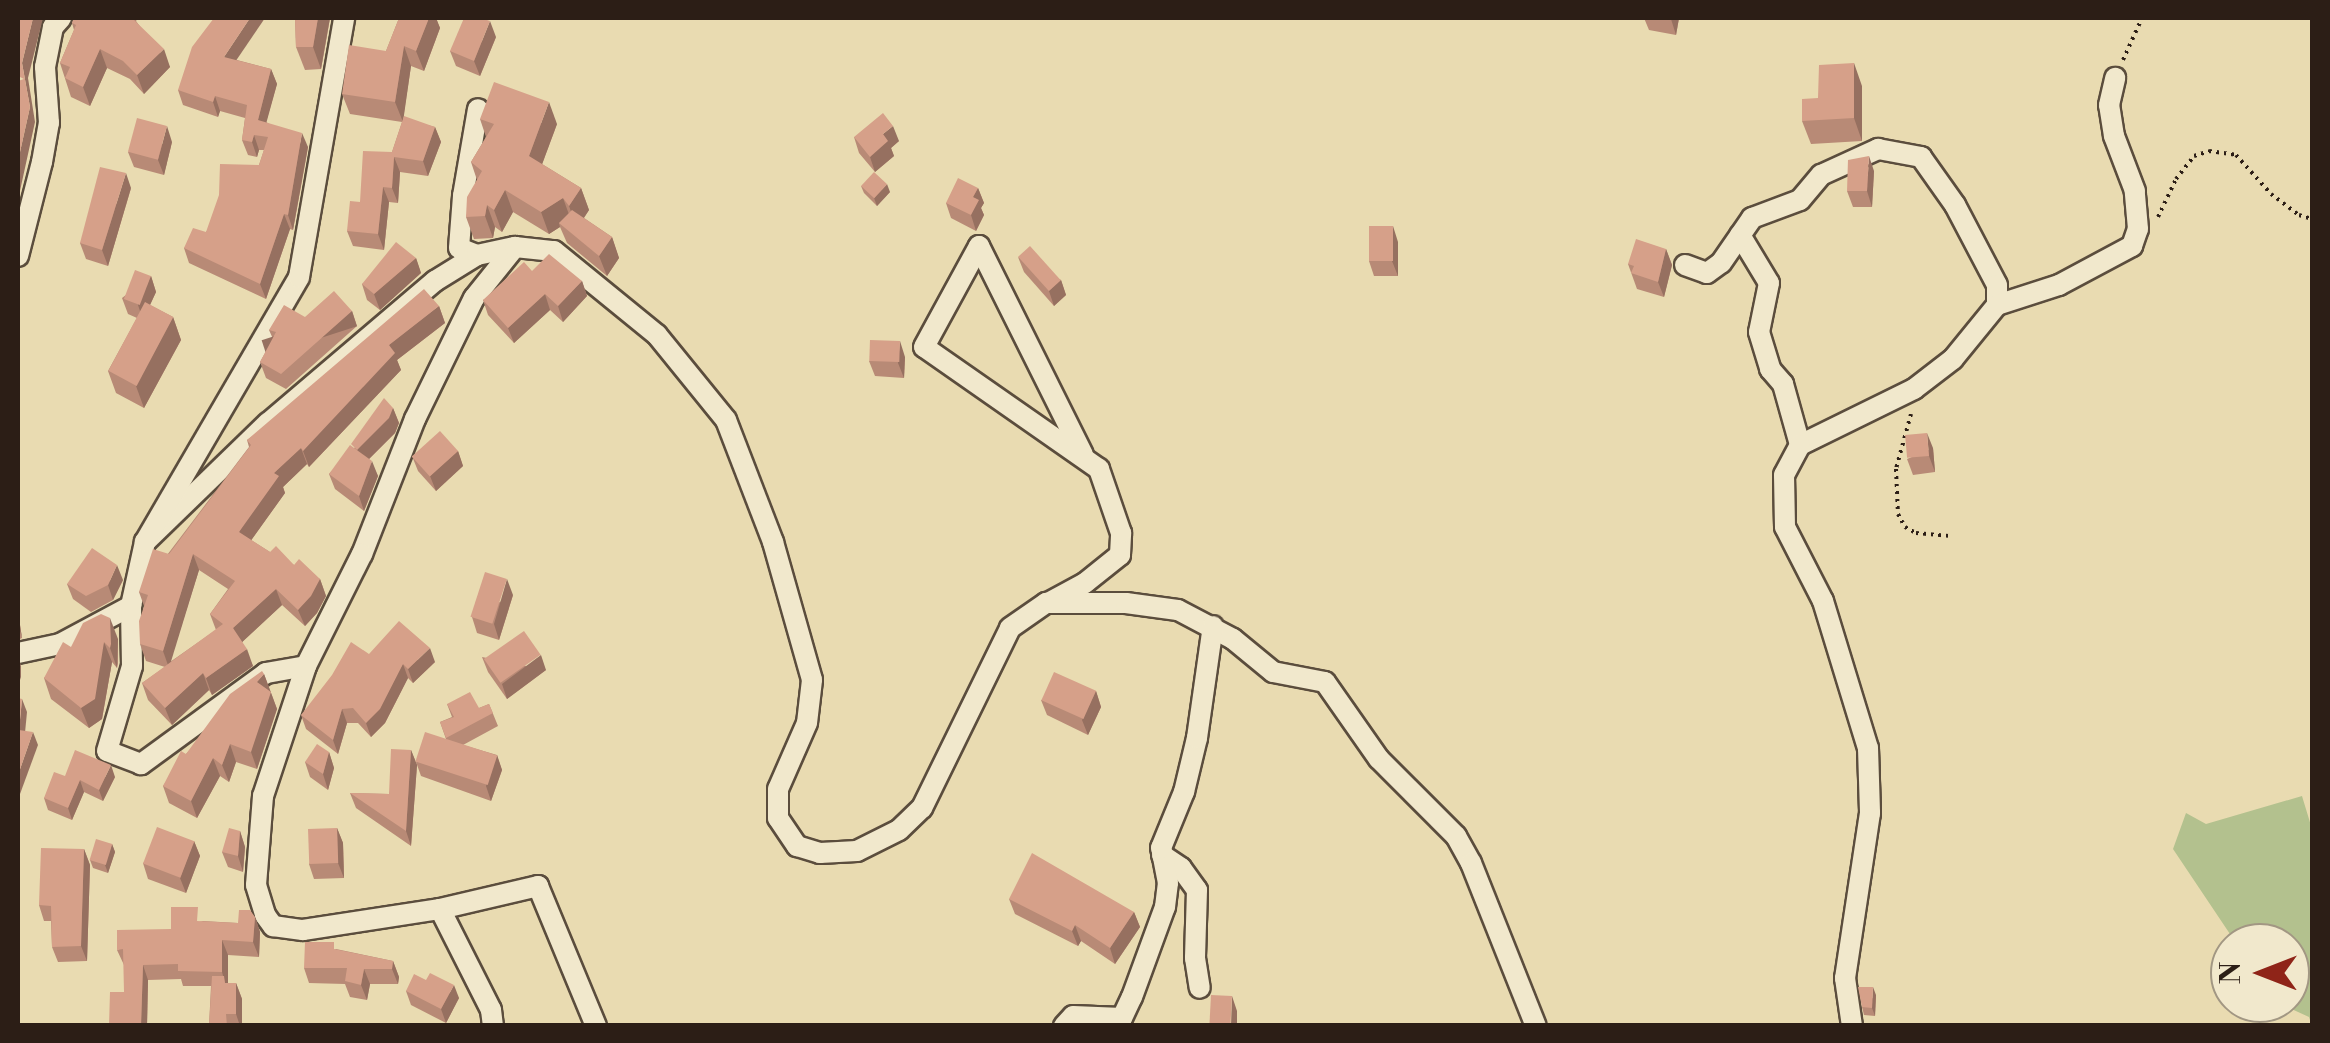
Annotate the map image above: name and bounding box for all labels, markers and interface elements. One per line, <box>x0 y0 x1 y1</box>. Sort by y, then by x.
north arrow <box>2210 923 2310 1023</box>
text: N <box>2214 962 2249 984</box>

